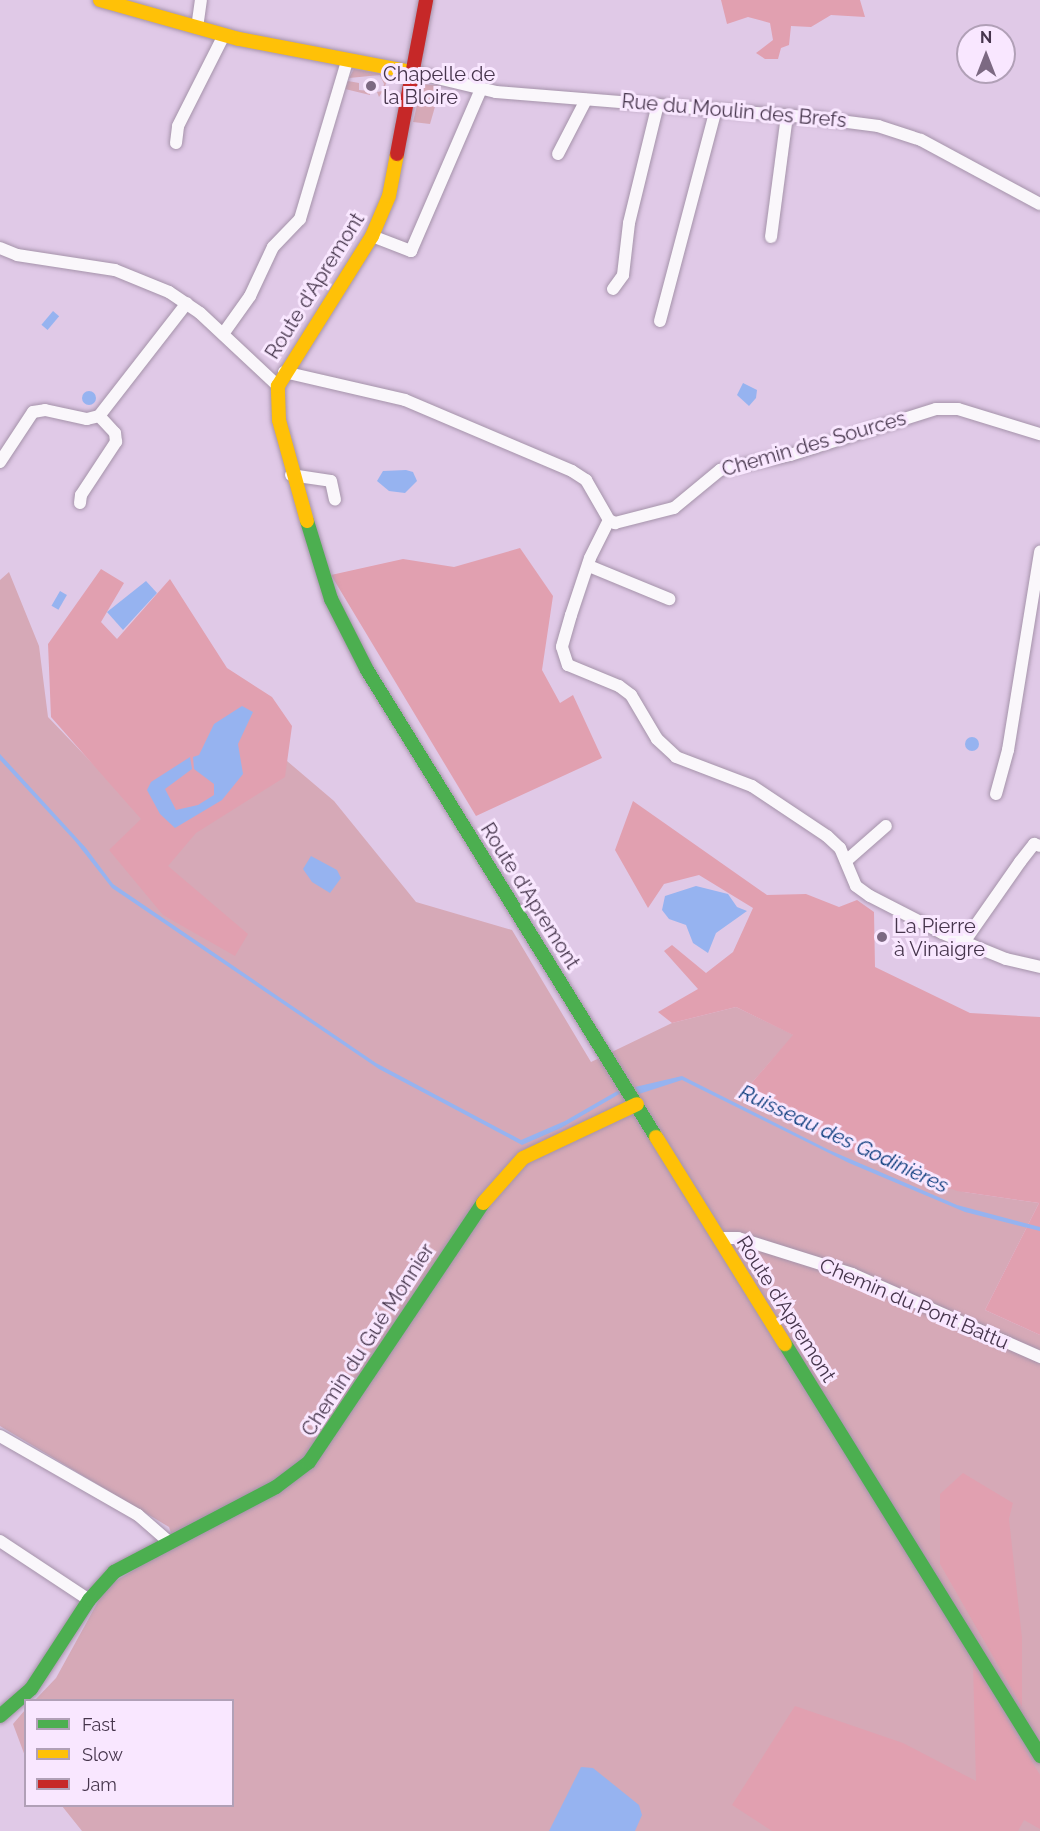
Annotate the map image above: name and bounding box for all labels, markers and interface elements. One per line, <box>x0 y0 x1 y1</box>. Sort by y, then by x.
north arrow <box>956 24 1016 84</box>
text: N <box>980 28 992 47</box>
place label: Chapelle de la Bloire <box>383 62 495 109</box>
marker: Chapelle de la Bloire <box>364 79 378 93</box>
street label: Rue du Moulin des Brefs <box>621 89 847 133</box>
street label: Route d'Apremont <box>260 208 370 364</box>
street label: Chemin des Sources <box>719 406 909 482</box>
street label: Route d'Apremont <box>475 818 585 974</box>
place label: La Pierre à Vinaigre <box>894 914 986 961</box>
marker: La Pierre à Vinaigre <box>875 930 889 944</box>
water label: Ruisseau des Godinières <box>735 1079 953 1199</box>
street label: Route d'Apremont <box>731 1231 841 1387</box>
street label: Chemin du Gué Monnier <box>297 1239 439 1441</box>
street label: Chemin du Pont Battu <box>816 1253 1012 1355</box>
legend <box>24 1699 234 1807</box>
text: Fast <box>82 1714 116 1735</box>
text: Slow <box>82 1744 123 1765</box>
text: Jam <box>82 1774 117 1795</box>

